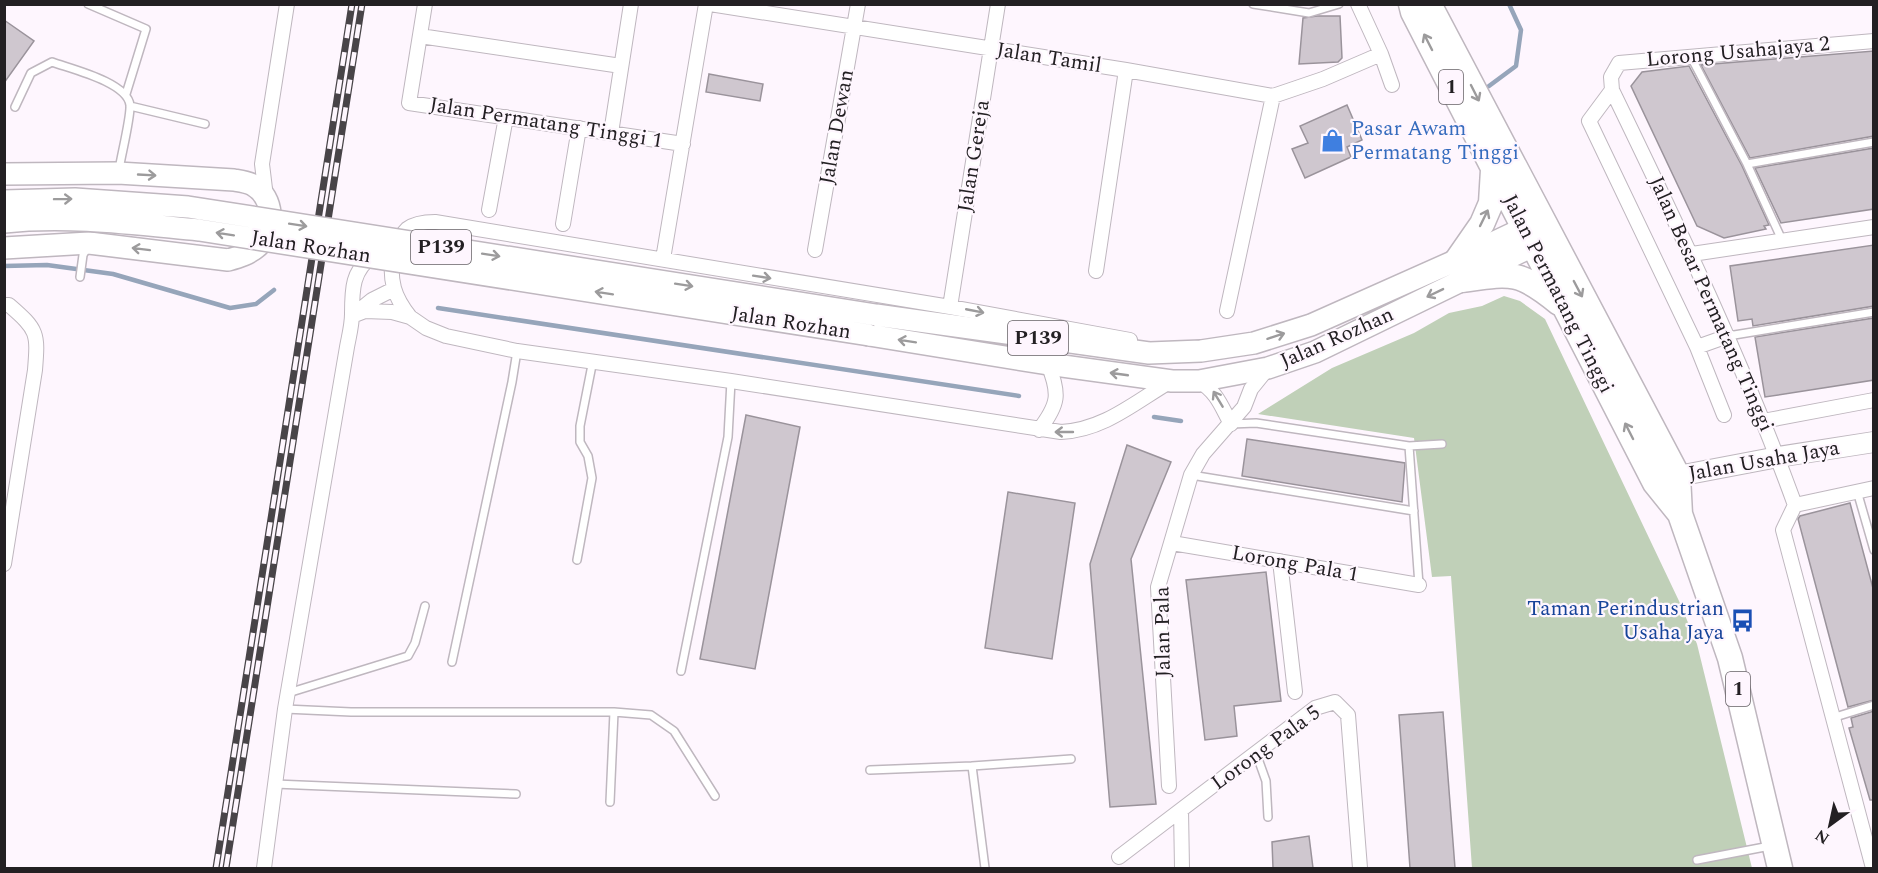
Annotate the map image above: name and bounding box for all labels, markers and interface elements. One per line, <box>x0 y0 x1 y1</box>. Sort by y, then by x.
street label: Lorong Usahajaya 2 <box>1645 28 1831 76</box>
street label: Jalan Tamil <box>994 34 1104 82</box>
one-way arrow <box>1422 34 1433 52</box>
street label: Jalan Dewan <box>811 67 863 187</box>
road number: 1 <box>1439 70 1463 104</box>
one-way arrow <box>1470 84 1482 102</box>
street label: Jalan Permatang Tinggi 1 <box>427 89 665 157</box>
street label: Jalan Gereja <box>949 97 999 214</box>
place label: Pasar Awam Permatang Tinggi <box>1351 113 1519 169</box>
shop icon: Pasar Awam Permatang Tinggi <box>1320 128 1346 154</box>
one-way arrow <box>136 170 156 181</box>
street label: Jalan Besar Permatang Tinggi <box>1640 171 1782 437</box>
street label: Jalan Permatang Tinggi <box>1494 189 1622 399</box>
one-way arrow <box>52 193 72 205</box>
one-way arrow <box>1478 209 1490 227</box>
one-way arrow <box>288 219 308 230</box>
street label: Jalan Rozhan <box>249 222 373 272</box>
one-way arrow <box>215 228 235 239</box>
road number: P139 <box>411 230 471 264</box>
one-way arrow <box>131 243 151 254</box>
one-way arrow <box>481 249 500 260</box>
one-way arrow <box>752 271 772 282</box>
one-way arrow <box>673 280 693 291</box>
one-way arrow <box>1573 280 1584 298</box>
one-way arrow <box>1427 287 1444 299</box>
one-way arrow <box>594 288 614 299</box>
street label: Jalan Rozhan <box>729 298 853 348</box>
street label: Jalan Rozhan <box>1275 299 1399 377</box>
one-way arrow <box>965 306 985 317</box>
road number: P139 <box>1008 321 1068 355</box>
one-way arrow <box>1266 330 1285 341</box>
one-way arrow <box>898 336 917 347</box>
one-way arrow <box>1110 368 1130 379</box>
one-way arrow <box>1212 391 1224 408</box>
one-way arrow <box>1622 423 1634 441</box>
one-way arrow <box>1055 426 1075 437</box>
street label: Jalan Usaha Jaya <box>1686 432 1843 490</box>
street label: Lorong Pala 1 <box>1229 537 1361 591</box>
street label: Jalan Pala <box>1146 585 1180 678</box>
place label: Taman Perindustrian Usaha Jaya <box>1527 593 1725 649</box>
bus stop icon: Taman Perindustrian Usaha Jaya <box>1729 608 1755 634</box>
road number: 1 <box>1726 672 1750 706</box>
street label: Lorong Pala 5 <box>1205 697 1327 799</box>
north arrow <box>1800 795 1860 855</box>
text: N <box>1810 823 1834 850</box>

